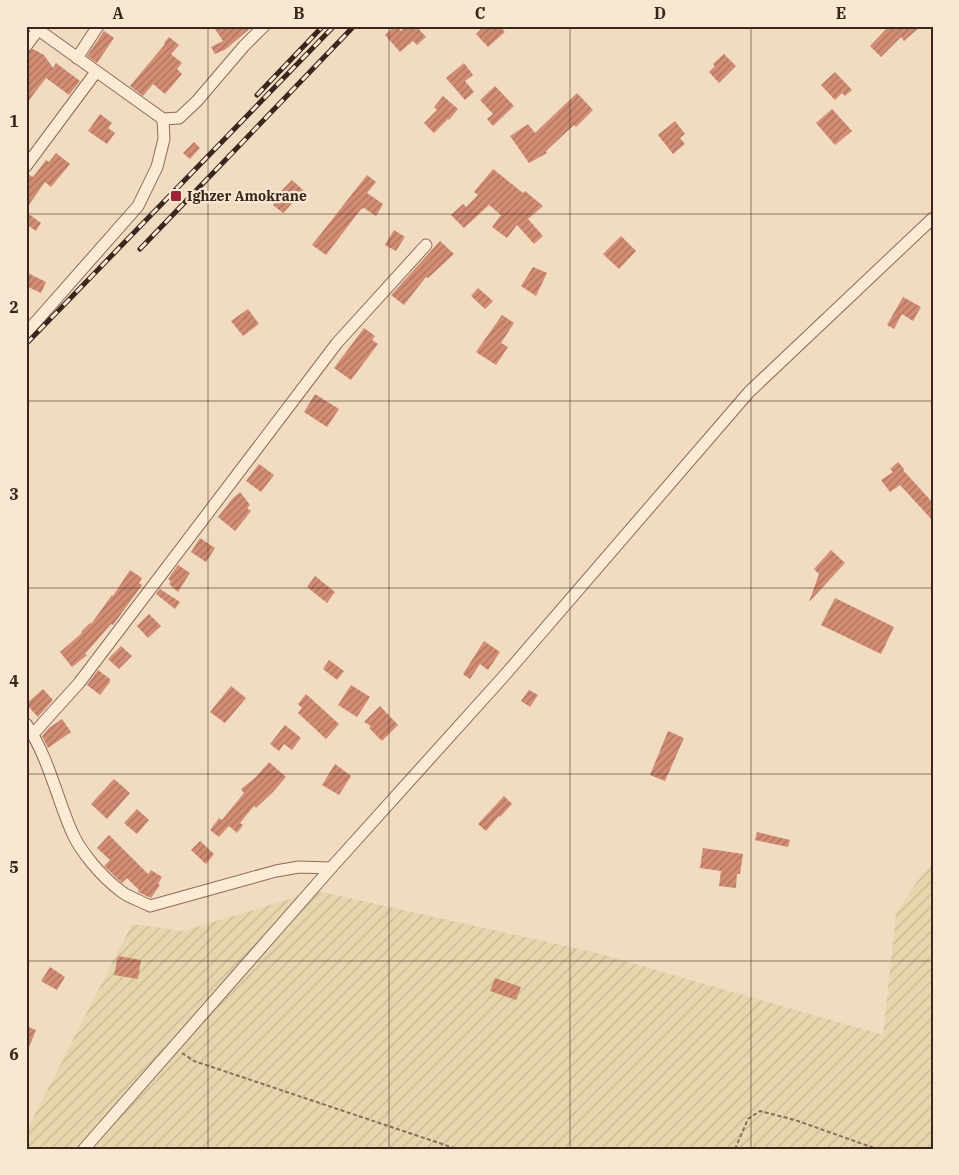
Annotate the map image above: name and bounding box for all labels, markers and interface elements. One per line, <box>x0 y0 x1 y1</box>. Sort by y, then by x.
text: A <box>112 3 124 23</box>
text: B <box>293 3 305 23</box>
text: C <box>475 3 485 23</box>
text: D <box>654 3 666 23</box>
text: E <box>836 3 846 23</box>
text: 1 <box>9 111 19 131</box>
place label: Ighzer Amokrane <box>187 187 307 205</box>
marker: Ighzer Amokrane <box>169 189 183 203</box>
text: 2 <box>9 297 19 317</box>
text: 3 <box>9 484 19 504</box>
text: 4 <box>9 671 19 691</box>
text: 5 <box>9 857 19 877</box>
text: 6 <box>9 1044 19 1064</box>

